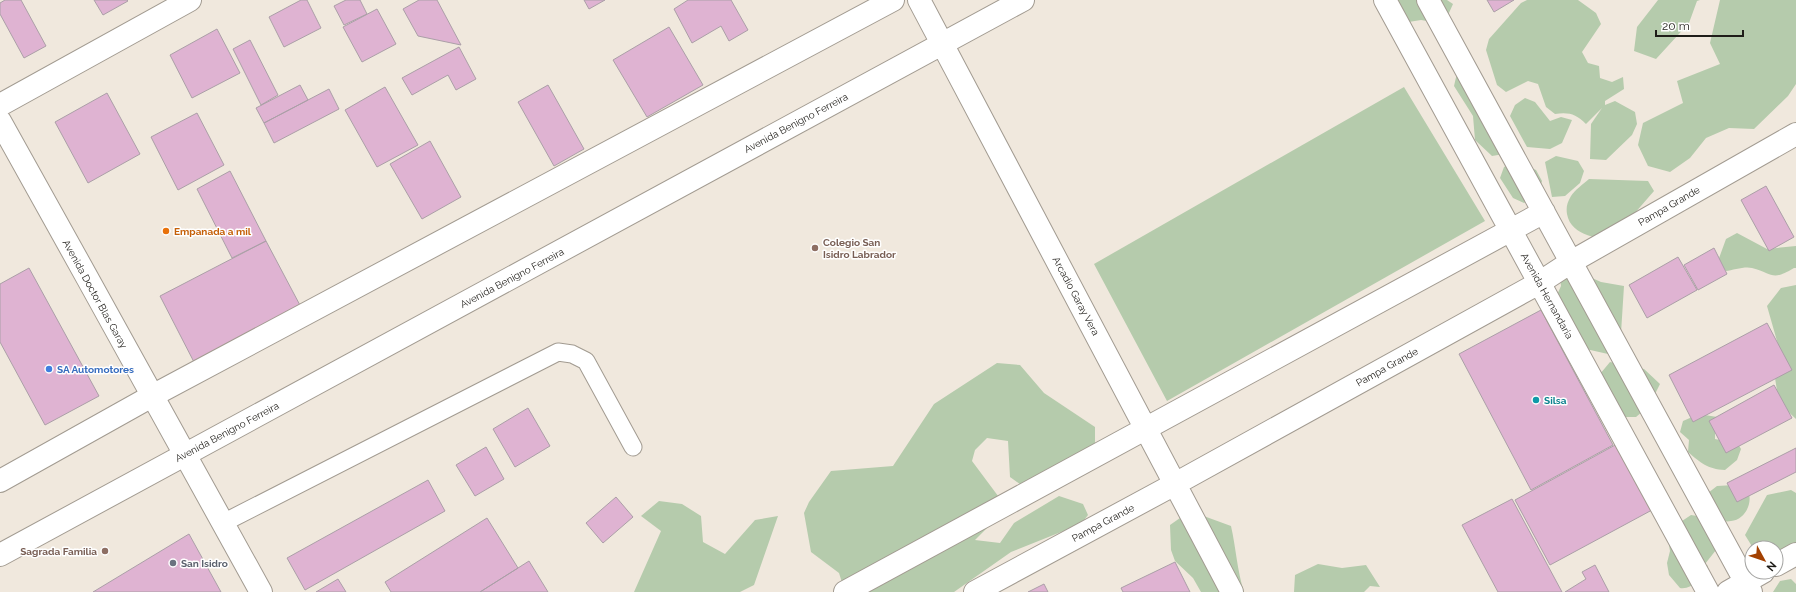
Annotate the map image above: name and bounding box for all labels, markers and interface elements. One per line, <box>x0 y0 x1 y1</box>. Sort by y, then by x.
scale bar <box>1656 12 1743 38</box>
text: 20 m <box>1662 19 1690 33</box>
street label: Avenida Benigno Ferreira <box>742 91 850 155</box>
street label: Pampa Grande <box>1636 184 1702 228</box>
marker: Empanada a mil <box>161 226 171 236</box>
place label: Empanada a mil <box>174 226 252 237</box>
place label: Colegio San Isidro Labrador <box>823 237 896 260</box>
street label: Avenida Doctor Blas Garay <box>61 238 130 351</box>
marker: Colegio San Isidro Labrador <box>810 243 820 253</box>
street label: Avenida Benigno Ferreira <box>458 246 566 310</box>
street label: Avenida Hernandaria <box>1519 251 1575 341</box>
street label: Arcadio Garay Vera <box>1051 255 1101 337</box>
street label: Pampa Grande <box>1354 345 1420 389</box>
marker: SA Automotores <box>44 364 54 374</box>
place label: SA Automotores <box>57 364 134 375</box>
marker: Silsa <box>1531 395 1541 405</box>
place label: Silsa <box>1544 395 1567 406</box>
street label: Avenida Benigno Ferreira <box>173 400 281 464</box>
street label: Pampa Grande <box>1070 502 1136 544</box>
north arrow <box>1744 540 1784 580</box>
place label: Sagrada Familia <box>20 546 97 557</box>
marker: Sagrada Familia <box>100 546 110 556</box>
marker: San Isidro <box>168 558 178 568</box>
place label: San Isidro <box>181 558 228 569</box>
text: N <box>1764 559 1779 574</box>

